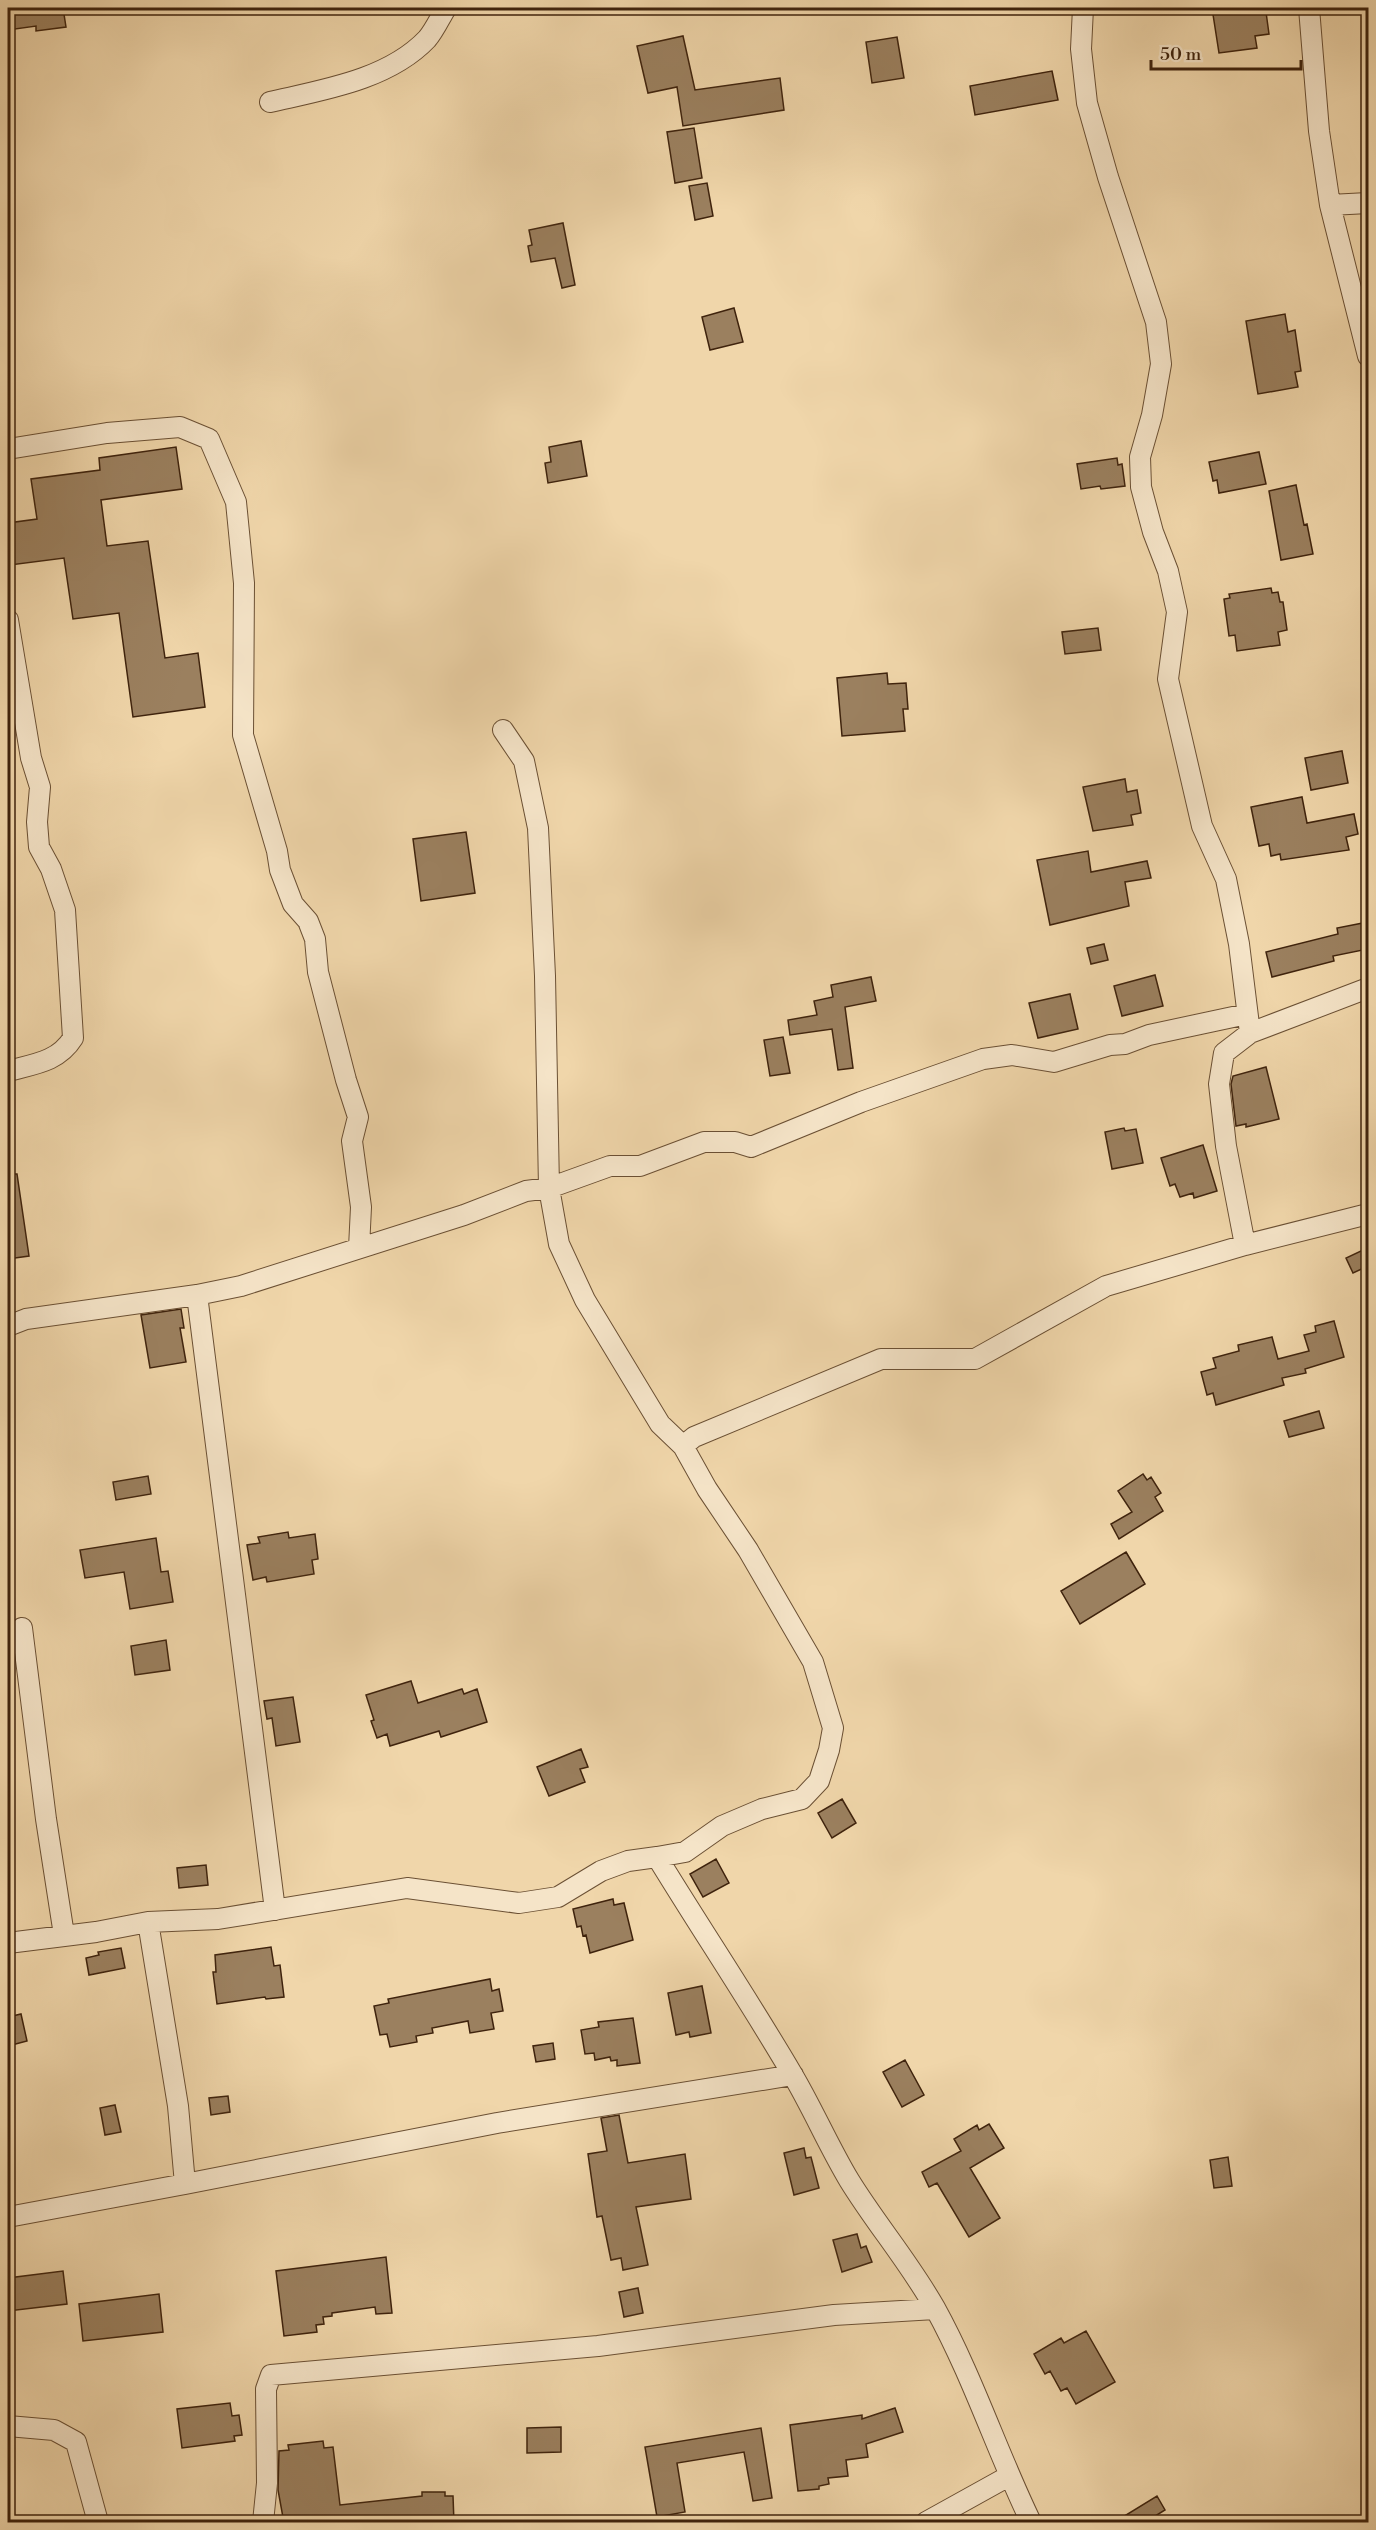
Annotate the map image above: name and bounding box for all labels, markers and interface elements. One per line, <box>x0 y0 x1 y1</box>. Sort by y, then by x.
scale bar <box>1151 33 1301 71</box>
text: 50 m <box>1160 43 1202 66</box>

